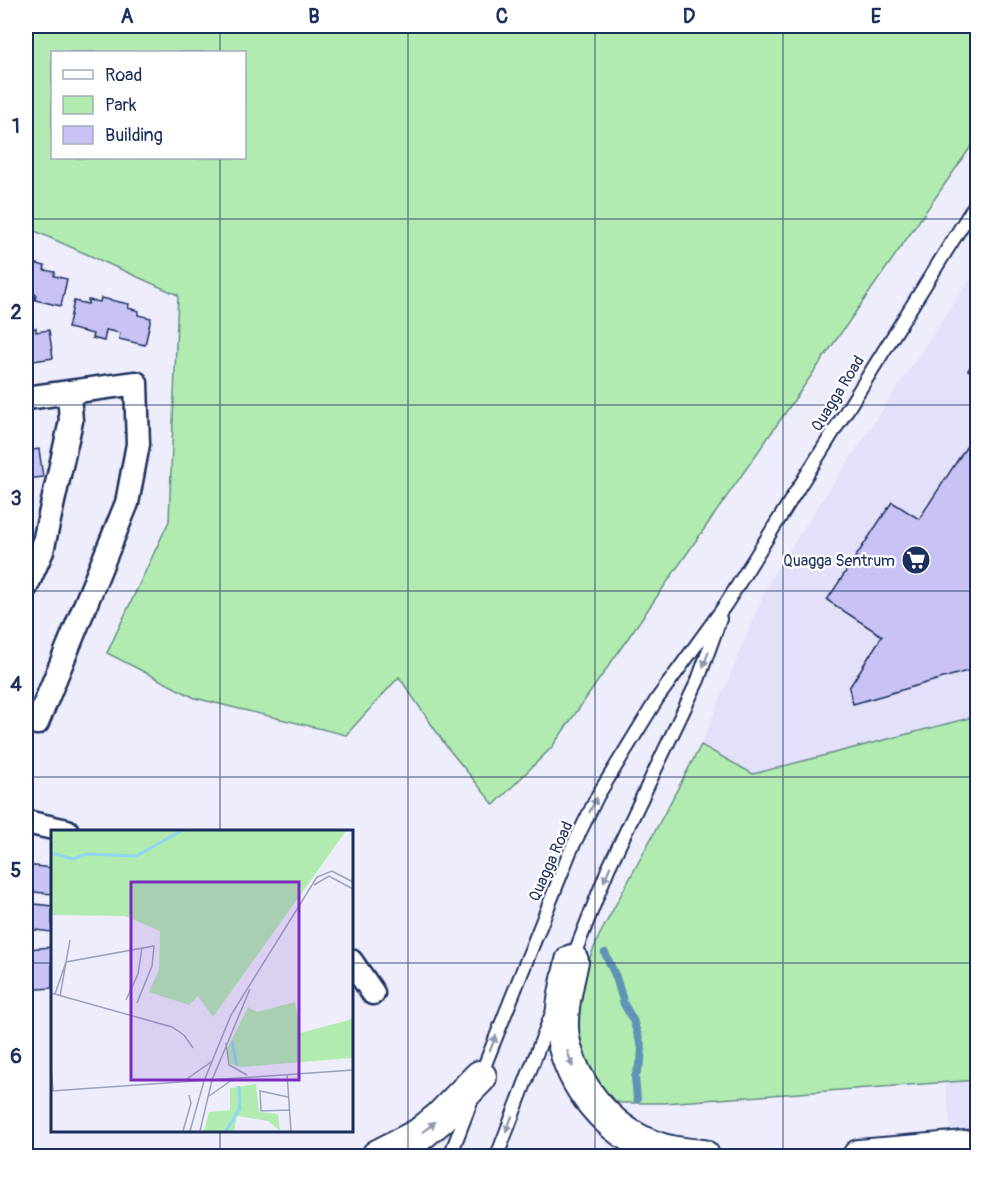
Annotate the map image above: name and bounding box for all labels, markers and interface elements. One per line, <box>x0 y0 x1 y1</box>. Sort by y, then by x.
text: A <box>121 4 134 29</box>
text: B <box>308 4 320 29</box>
text: C <box>496 4 508 29</box>
text: D <box>683 4 696 29</box>
text: E <box>871 4 882 29</box>
legend <box>51 51 246 159</box>
text: Road <box>105 64 142 87</box>
text: Park <box>105 94 137 117</box>
text: 1 <box>12 114 20 139</box>
text: Building <box>105 124 163 147</box>
text: 2 <box>10 300 22 325</box>
street label: Quagga Road <box>807 352 869 435</box>
text: 3 <box>10 486 22 511</box>
supermarket icon: Quagga Sentrum <box>900 544 932 576</box>
place label: Quagga Sentrum <box>783 551 895 571</box>
one-way arrow <box>701 650 711 668</box>
text: 4 <box>10 672 22 697</box>
one-way arrow <box>589 797 598 814</box>
street label: Quagga Road <box>524 818 577 904</box>
inset map <box>51 830 352 1131</box>
text: 5 <box>11 858 22 883</box>
one-way arrow <box>602 865 612 883</box>
one-way arrow <box>489 1034 498 1052</box>
text: 6 <box>10 1044 22 1069</box>
one-way arrow <box>566 1050 575 1068</box>
one-way arrow <box>504 1115 514 1133</box>
one-way arrow <box>421 1121 437 1134</box>

